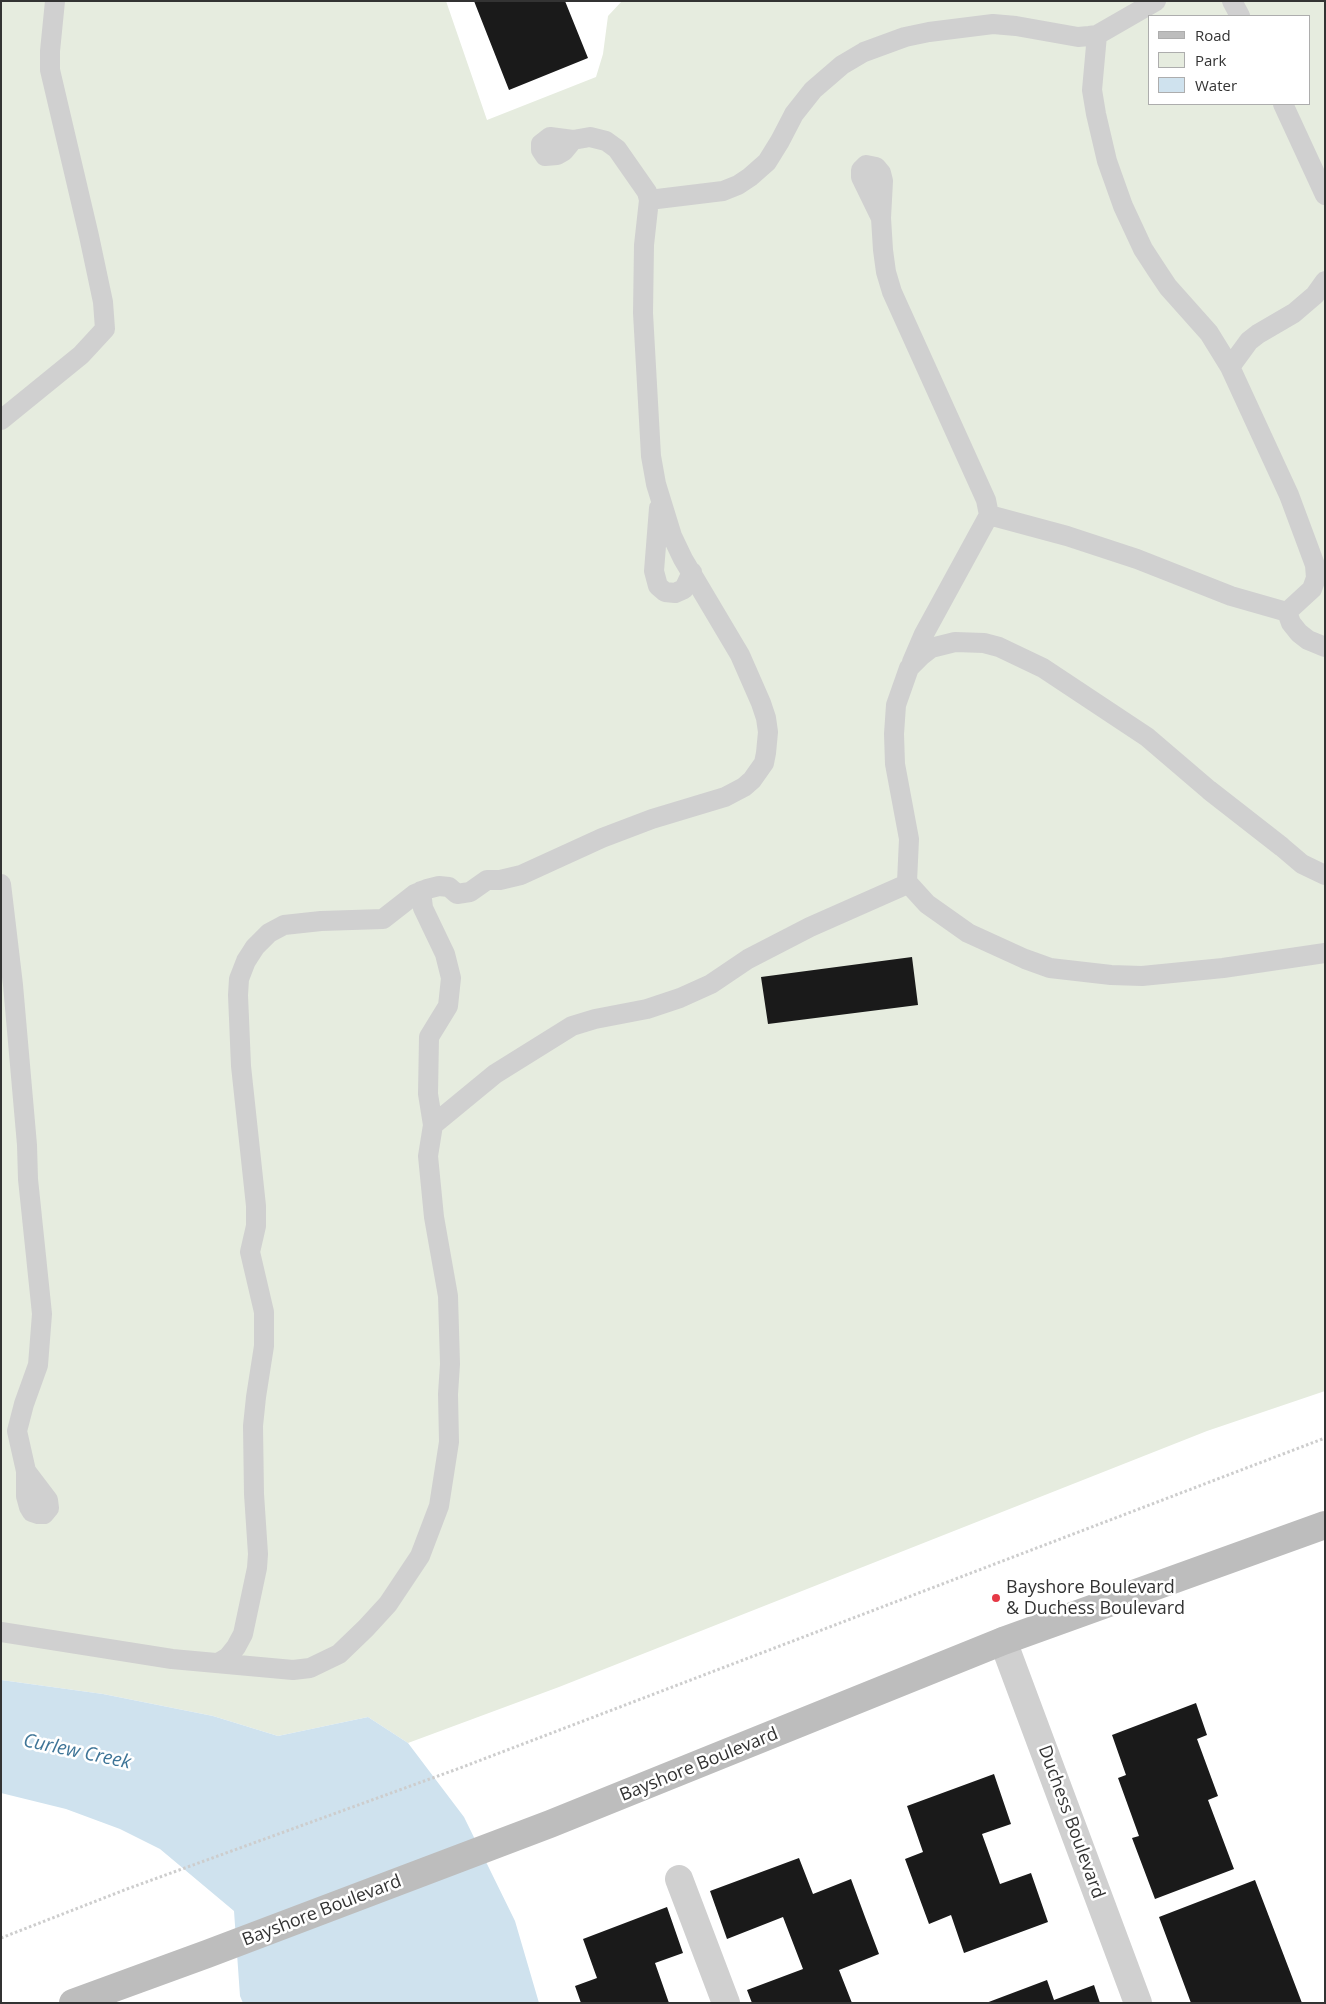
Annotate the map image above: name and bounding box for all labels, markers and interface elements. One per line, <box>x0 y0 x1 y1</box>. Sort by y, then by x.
legend <box>1148 15 1311 105</box>
text: Road <box>1195 25 1231 45</box>
text: Park <box>1195 50 1226 70</box>
text: Water <box>1195 75 1237 95</box>
place label: Bayshore Boulevard & Duchess Boulevard <box>1006 1577 1185 1620</box>
marker: Bayshore Boulevard & Duchess Boulevard <box>990 1592 1002 1604</box>
street label: Bayshore Boulevard <box>617 1723 781 1807</box>
water label: Curlew Creek <box>21 1729 133 1775</box>
street label: Duchess Boulevard <box>1033 1743 1109 1901</box>
street label: Bayshore Boulevard <box>239 1871 405 1951</box>

